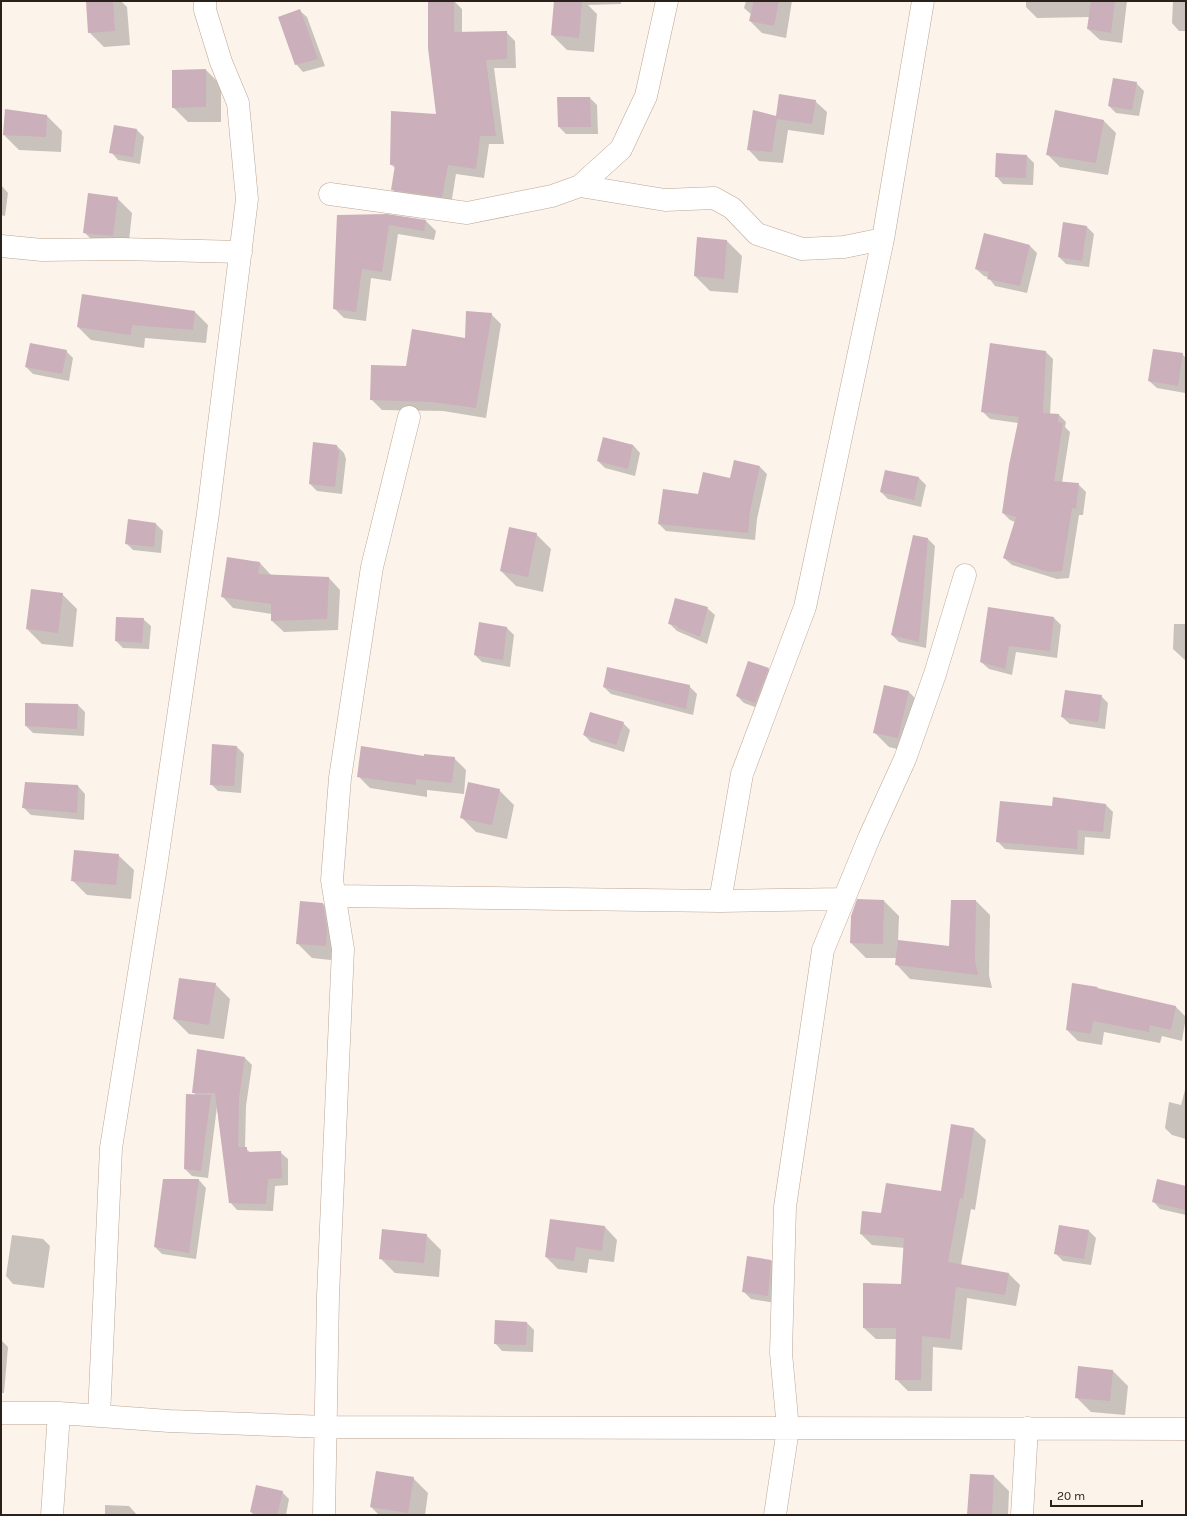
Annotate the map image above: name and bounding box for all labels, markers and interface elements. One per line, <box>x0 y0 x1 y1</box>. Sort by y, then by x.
scale bar <box>1051 1482 1142 1508</box>
text: 20 m <box>1057 1489 1085 1503</box>

